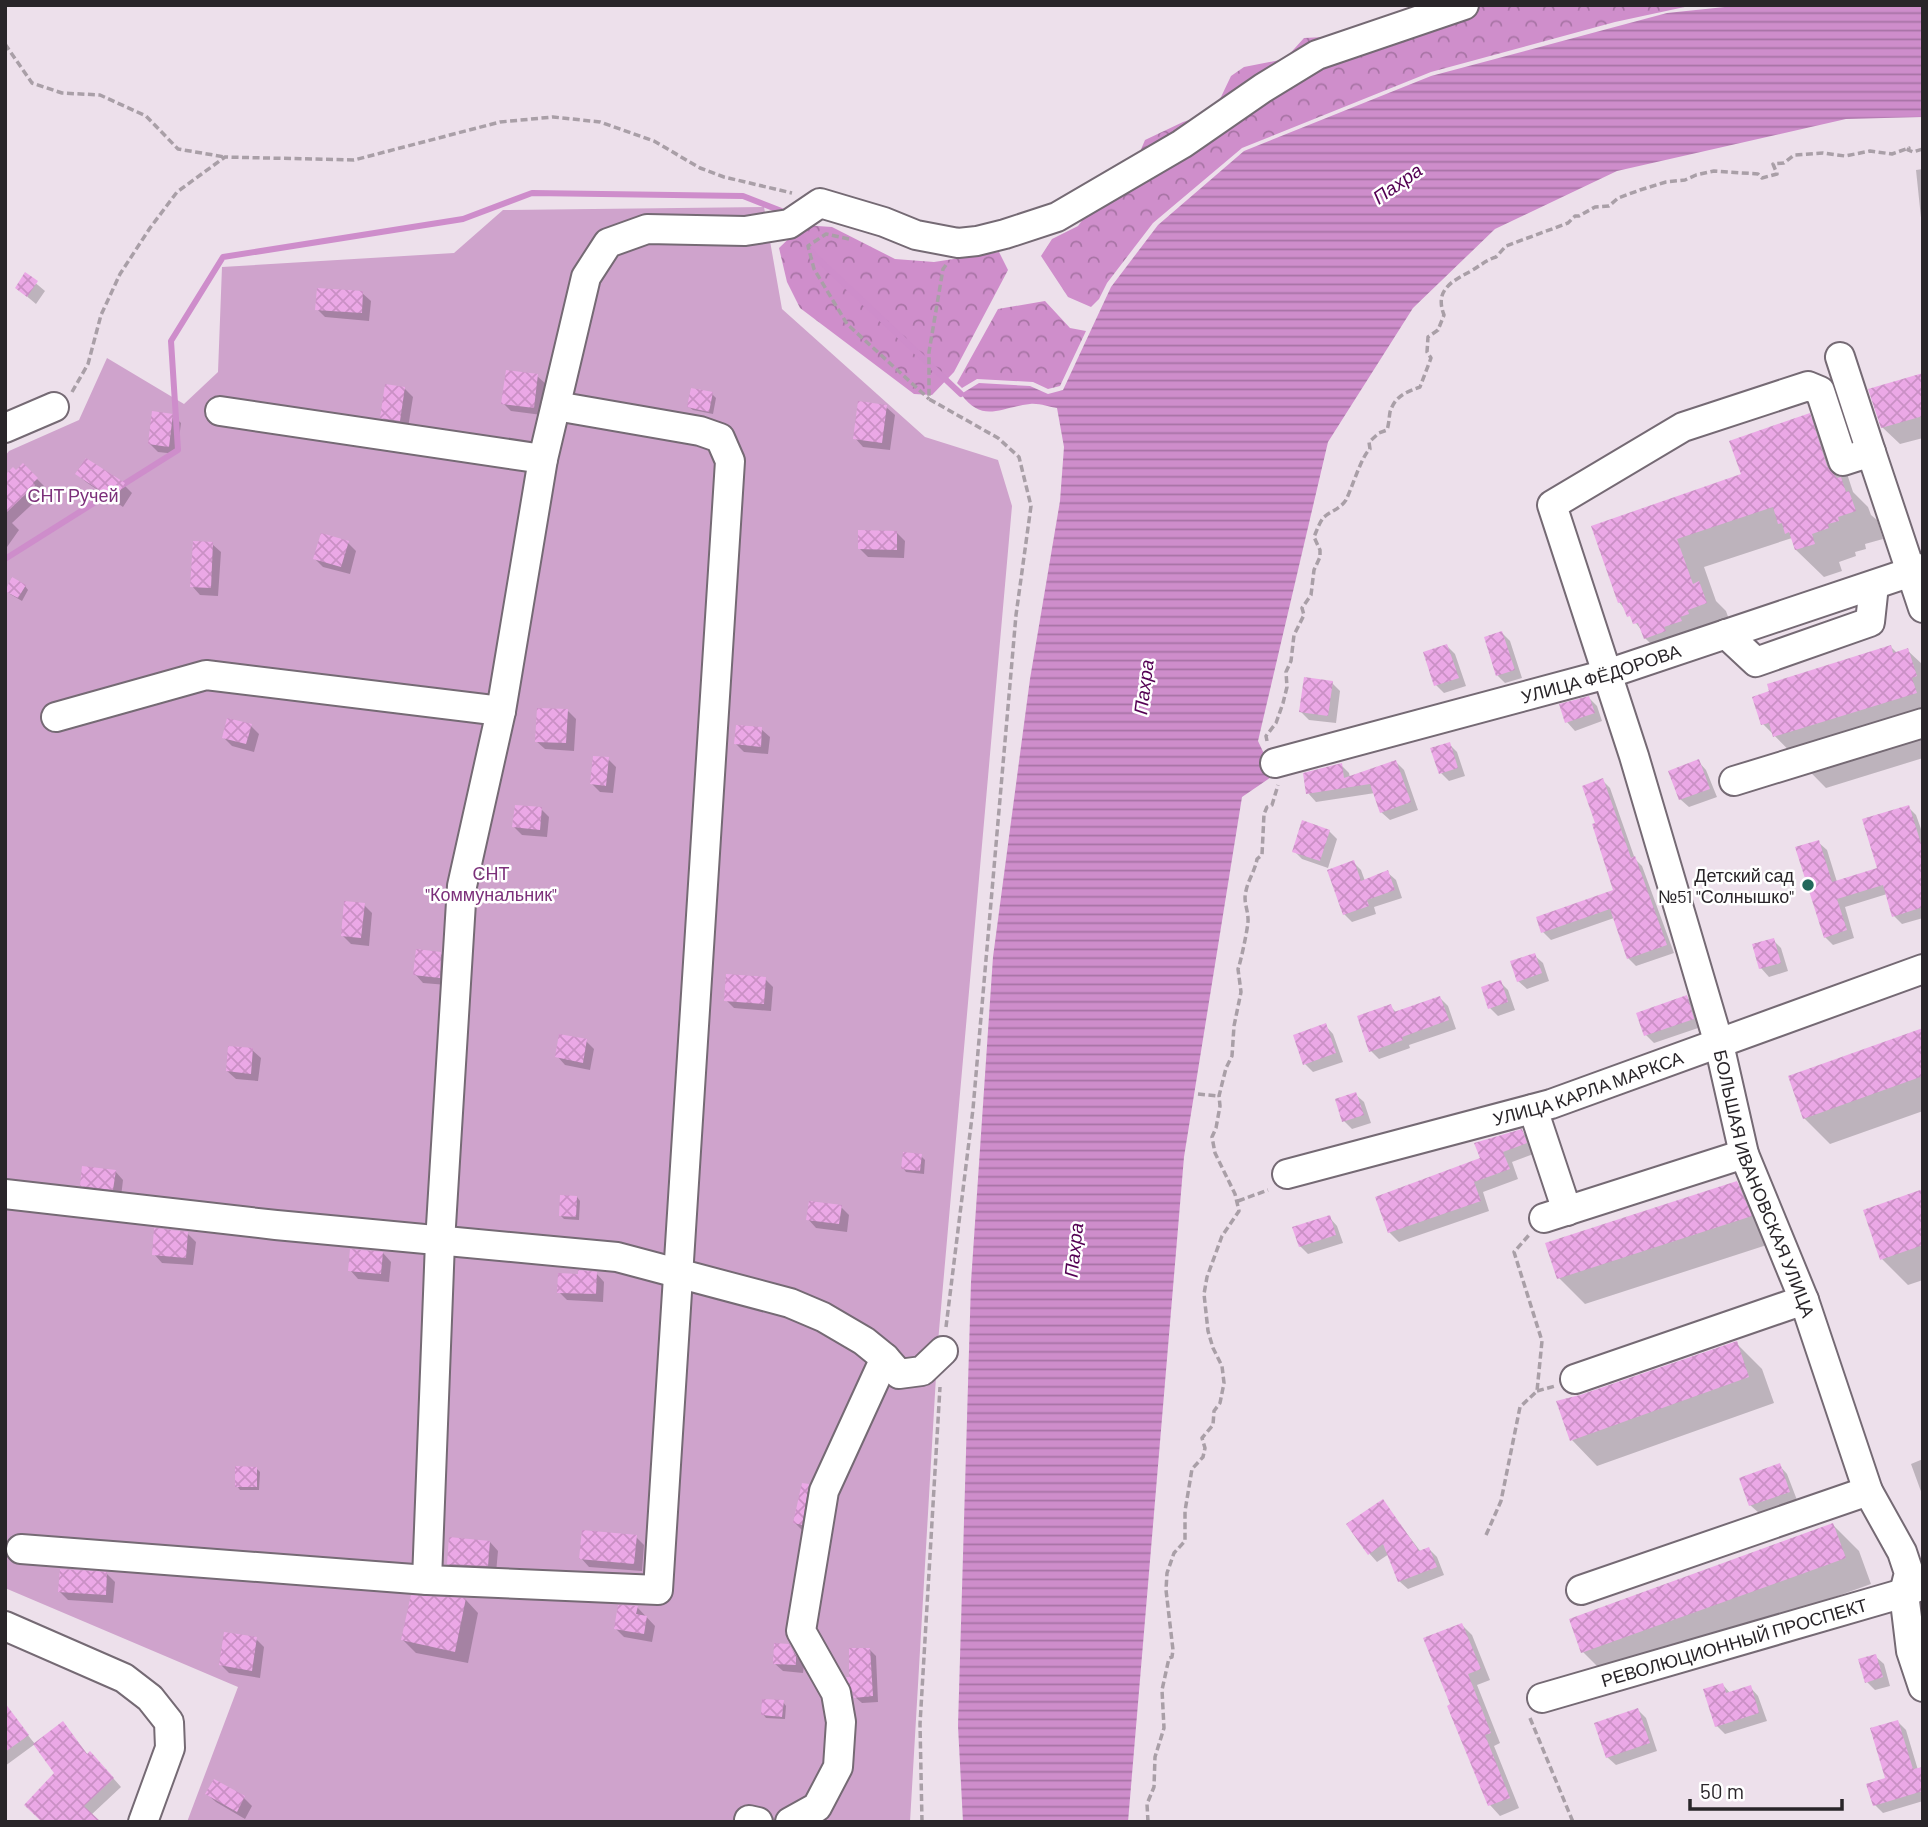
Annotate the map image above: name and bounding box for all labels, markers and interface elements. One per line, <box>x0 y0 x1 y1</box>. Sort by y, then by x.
water label: Пахра <box>1368 158 1426 208</box>
park label: СНТ Ручей <box>27 484 119 506</box>
street label: УЛИЦА ФЁДОРОВА <box>1519 639 1684 708</box>
water label: Пахра <box>1128 658 1158 716</box>
park label: СНТ "Коммунальник" <box>425 862 557 905</box>
place label: Детский сад №51 "Солнышко" <box>1658 864 1794 907</box>
marker: Детский сад №51 "Солнышко" <box>1800 877 1816 893</box>
street label: УЛИЦА КАРЛА МАРКСА <box>1490 1046 1686 1130</box>
street label: БОЛЬШАЯ ИВАНОВСКАЯ УЛИЦА <box>1710 1047 1820 1320</box>
water label: Пахра <box>1059 1221 1087 1279</box>
street label: РЕВОЛЮЦИОННЫЙ ПРОСПЕКТ <box>1598 1593 1870 1691</box>
scale bar <box>1690 1768 1842 1812</box>
text: 50 m <box>1700 1778 1744 1803</box>

